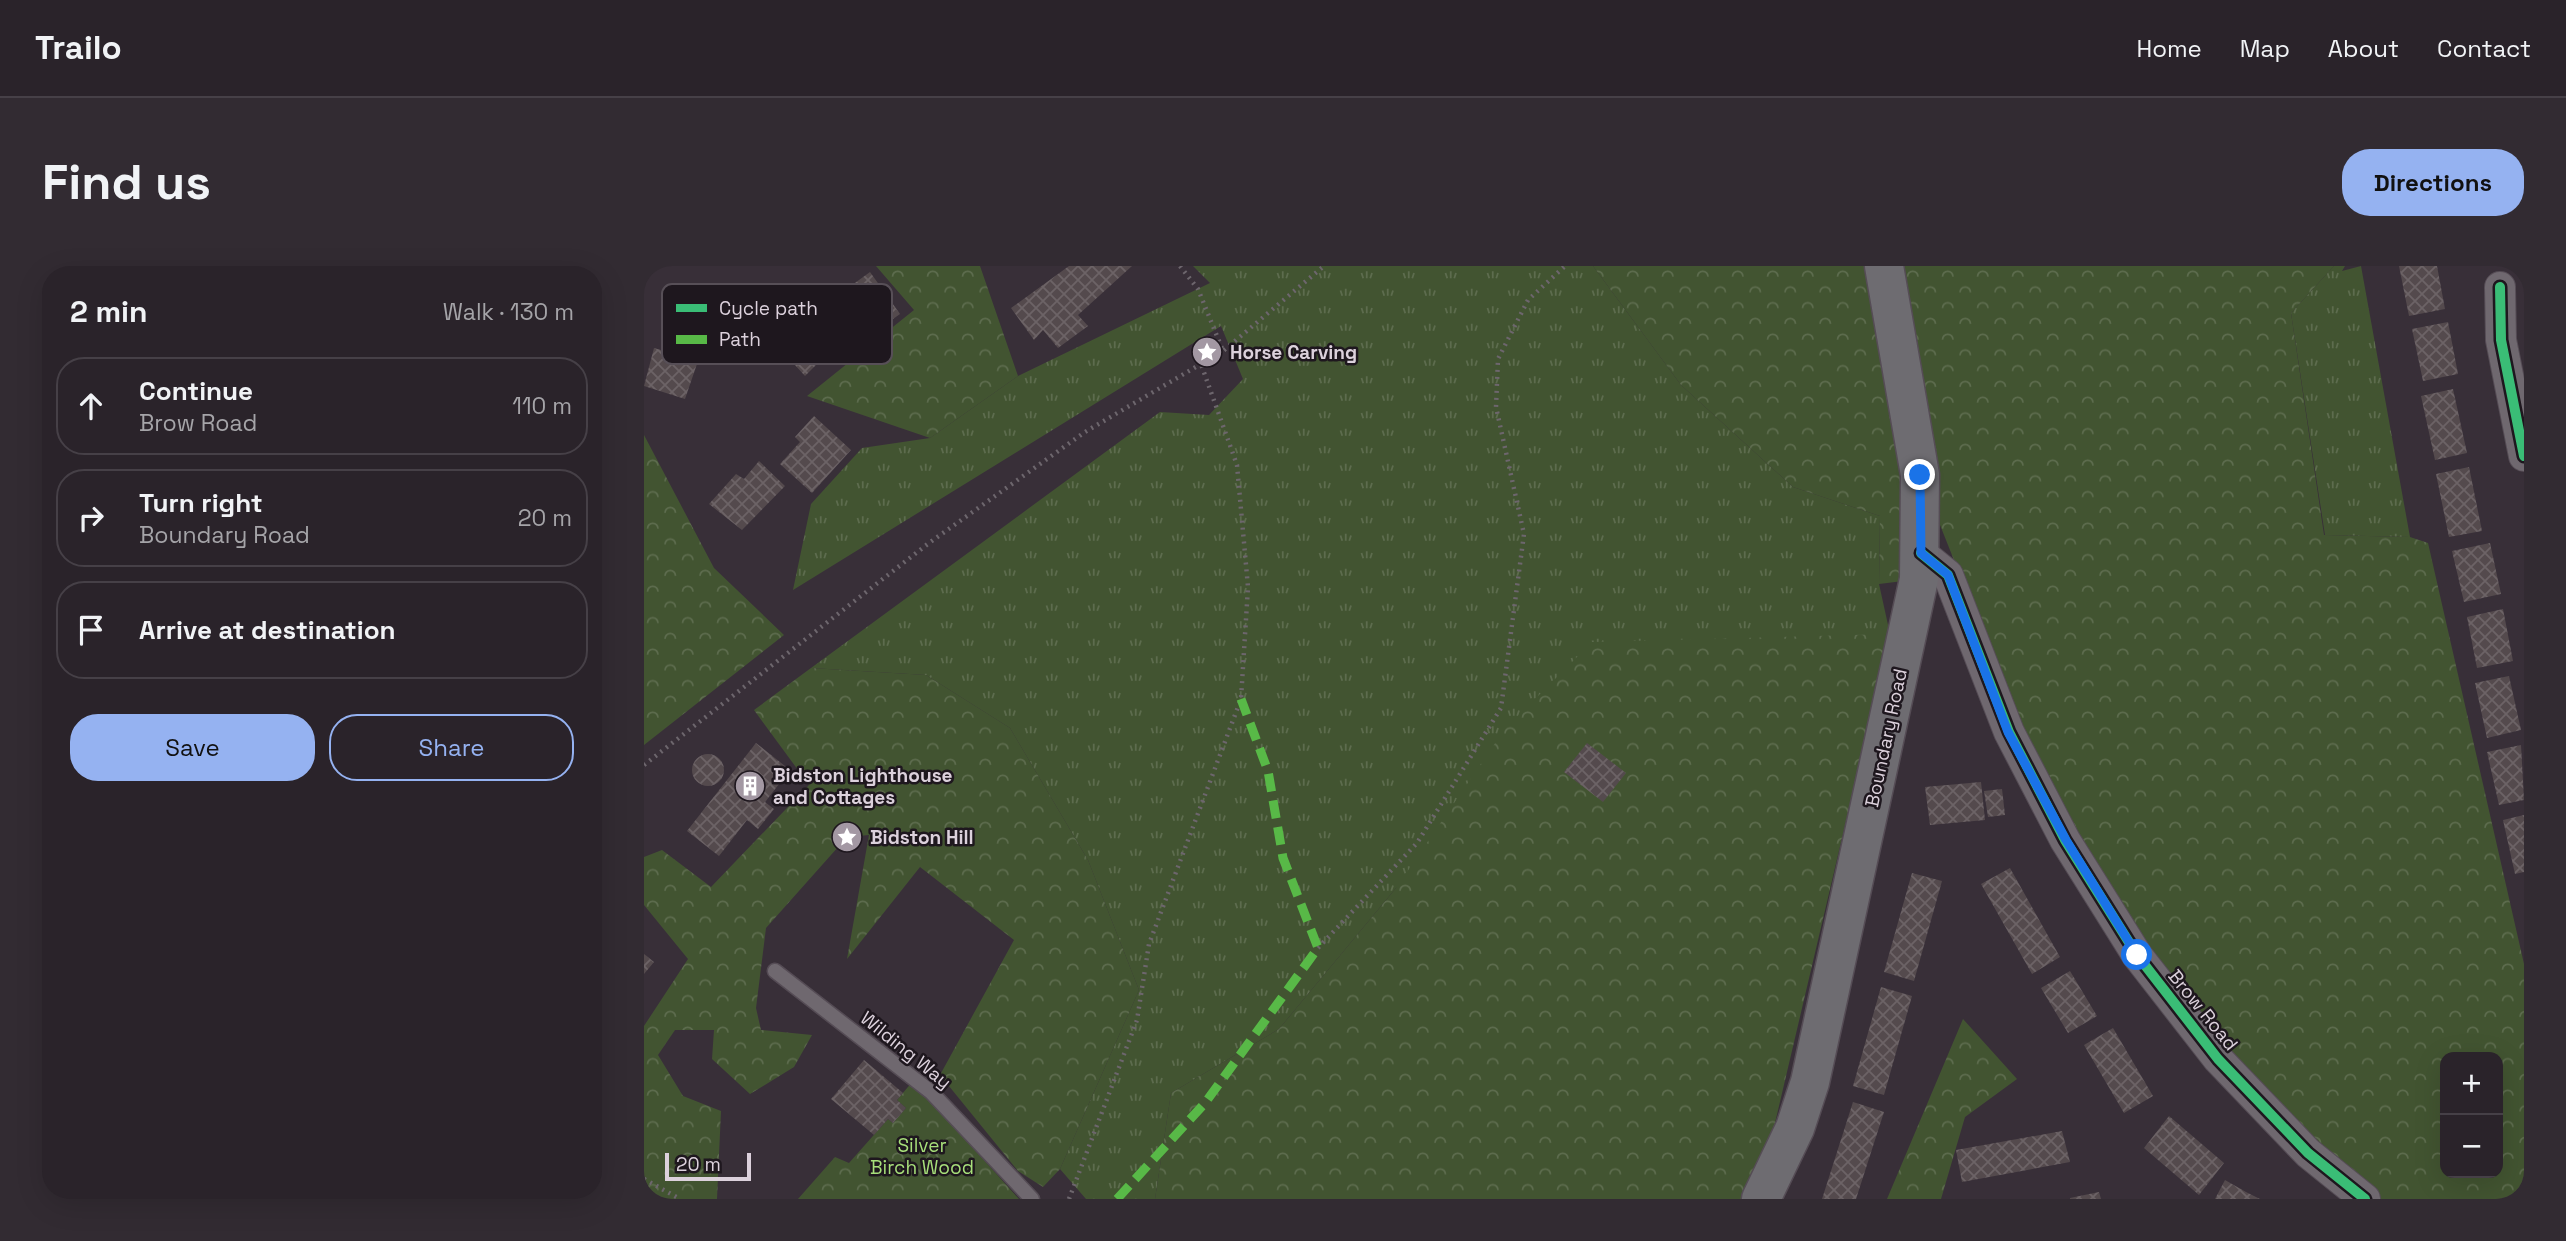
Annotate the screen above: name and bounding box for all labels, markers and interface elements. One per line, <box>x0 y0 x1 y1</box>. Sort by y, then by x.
text: Trailo <box>35 27 122 69</box>
text: Home <box>2136 33 2202 64</box>
text: Map <box>2240 33 2290 64</box>
text: About <box>2328 33 2399 64</box>
text: Contact <box>2437 33 2531 64</box>
button: Directions <box>2342 149 2524 216</box>
text: Find us <box>42 151 211 213</box>
legend <box>662 284 892 364</box>
text: 2 min <box>70 292 148 331</box>
text: Cycle path <box>719 296 818 321</box>
text: Walk · 130 m <box>443 297 574 327</box>
text: Path <box>719 327 761 352</box>
place icon: Horse Carving <box>1190 335 1224 369</box>
place label: Horse Carving <box>1230 340 1357 365</box>
text: Continue <box>139 374 253 408</box>
icon: ahead <box>72 387 110 425</box>
text: 110 m <box>512 391 572 421</box>
text: Brow Road <box>139 408 257 438</box>
route end <box>1904 459 1935 490</box>
text: Turn right <box>139 486 263 520</box>
icon: right <box>72 499 110 537</box>
text: 20 m <box>518 503 572 533</box>
text: Boundary Road <box>139 520 310 550</box>
icon: arrive <box>72 611 110 649</box>
text: Arrive at destination <box>139 613 396 647</box>
street label: Boundary Road <box>1859 666 1913 810</box>
button: Save <box>70 714 315 781</box>
button: Share <box>329 714 574 781</box>
place label: Bidston Lighthouse and Cottages <box>773 763 953 810</box>
building icon: Bidston Lighthouse and Cottages <box>733 769 767 803</box>
place icon: Bidston Hill <box>830 820 864 854</box>
place label: Bidston Hill <box>870 825 974 850</box>
route start <box>2121 939 2152 970</box>
street label: Brow Road <box>2163 964 2243 1056</box>
street label: Wilding Way <box>855 1006 957 1094</box>
map controls <box>2440 1052 2503 1178</box>
button: + <box>2440 1052 2503 1115</box>
button: − <box>2440 1115 2503 1178</box>
park label: Silver Birch Wood <box>870 1133 974 1180</box>
scale bar <box>665 1150 751 1182</box>
text: 20 m <box>676 1152 721 1177</box>

